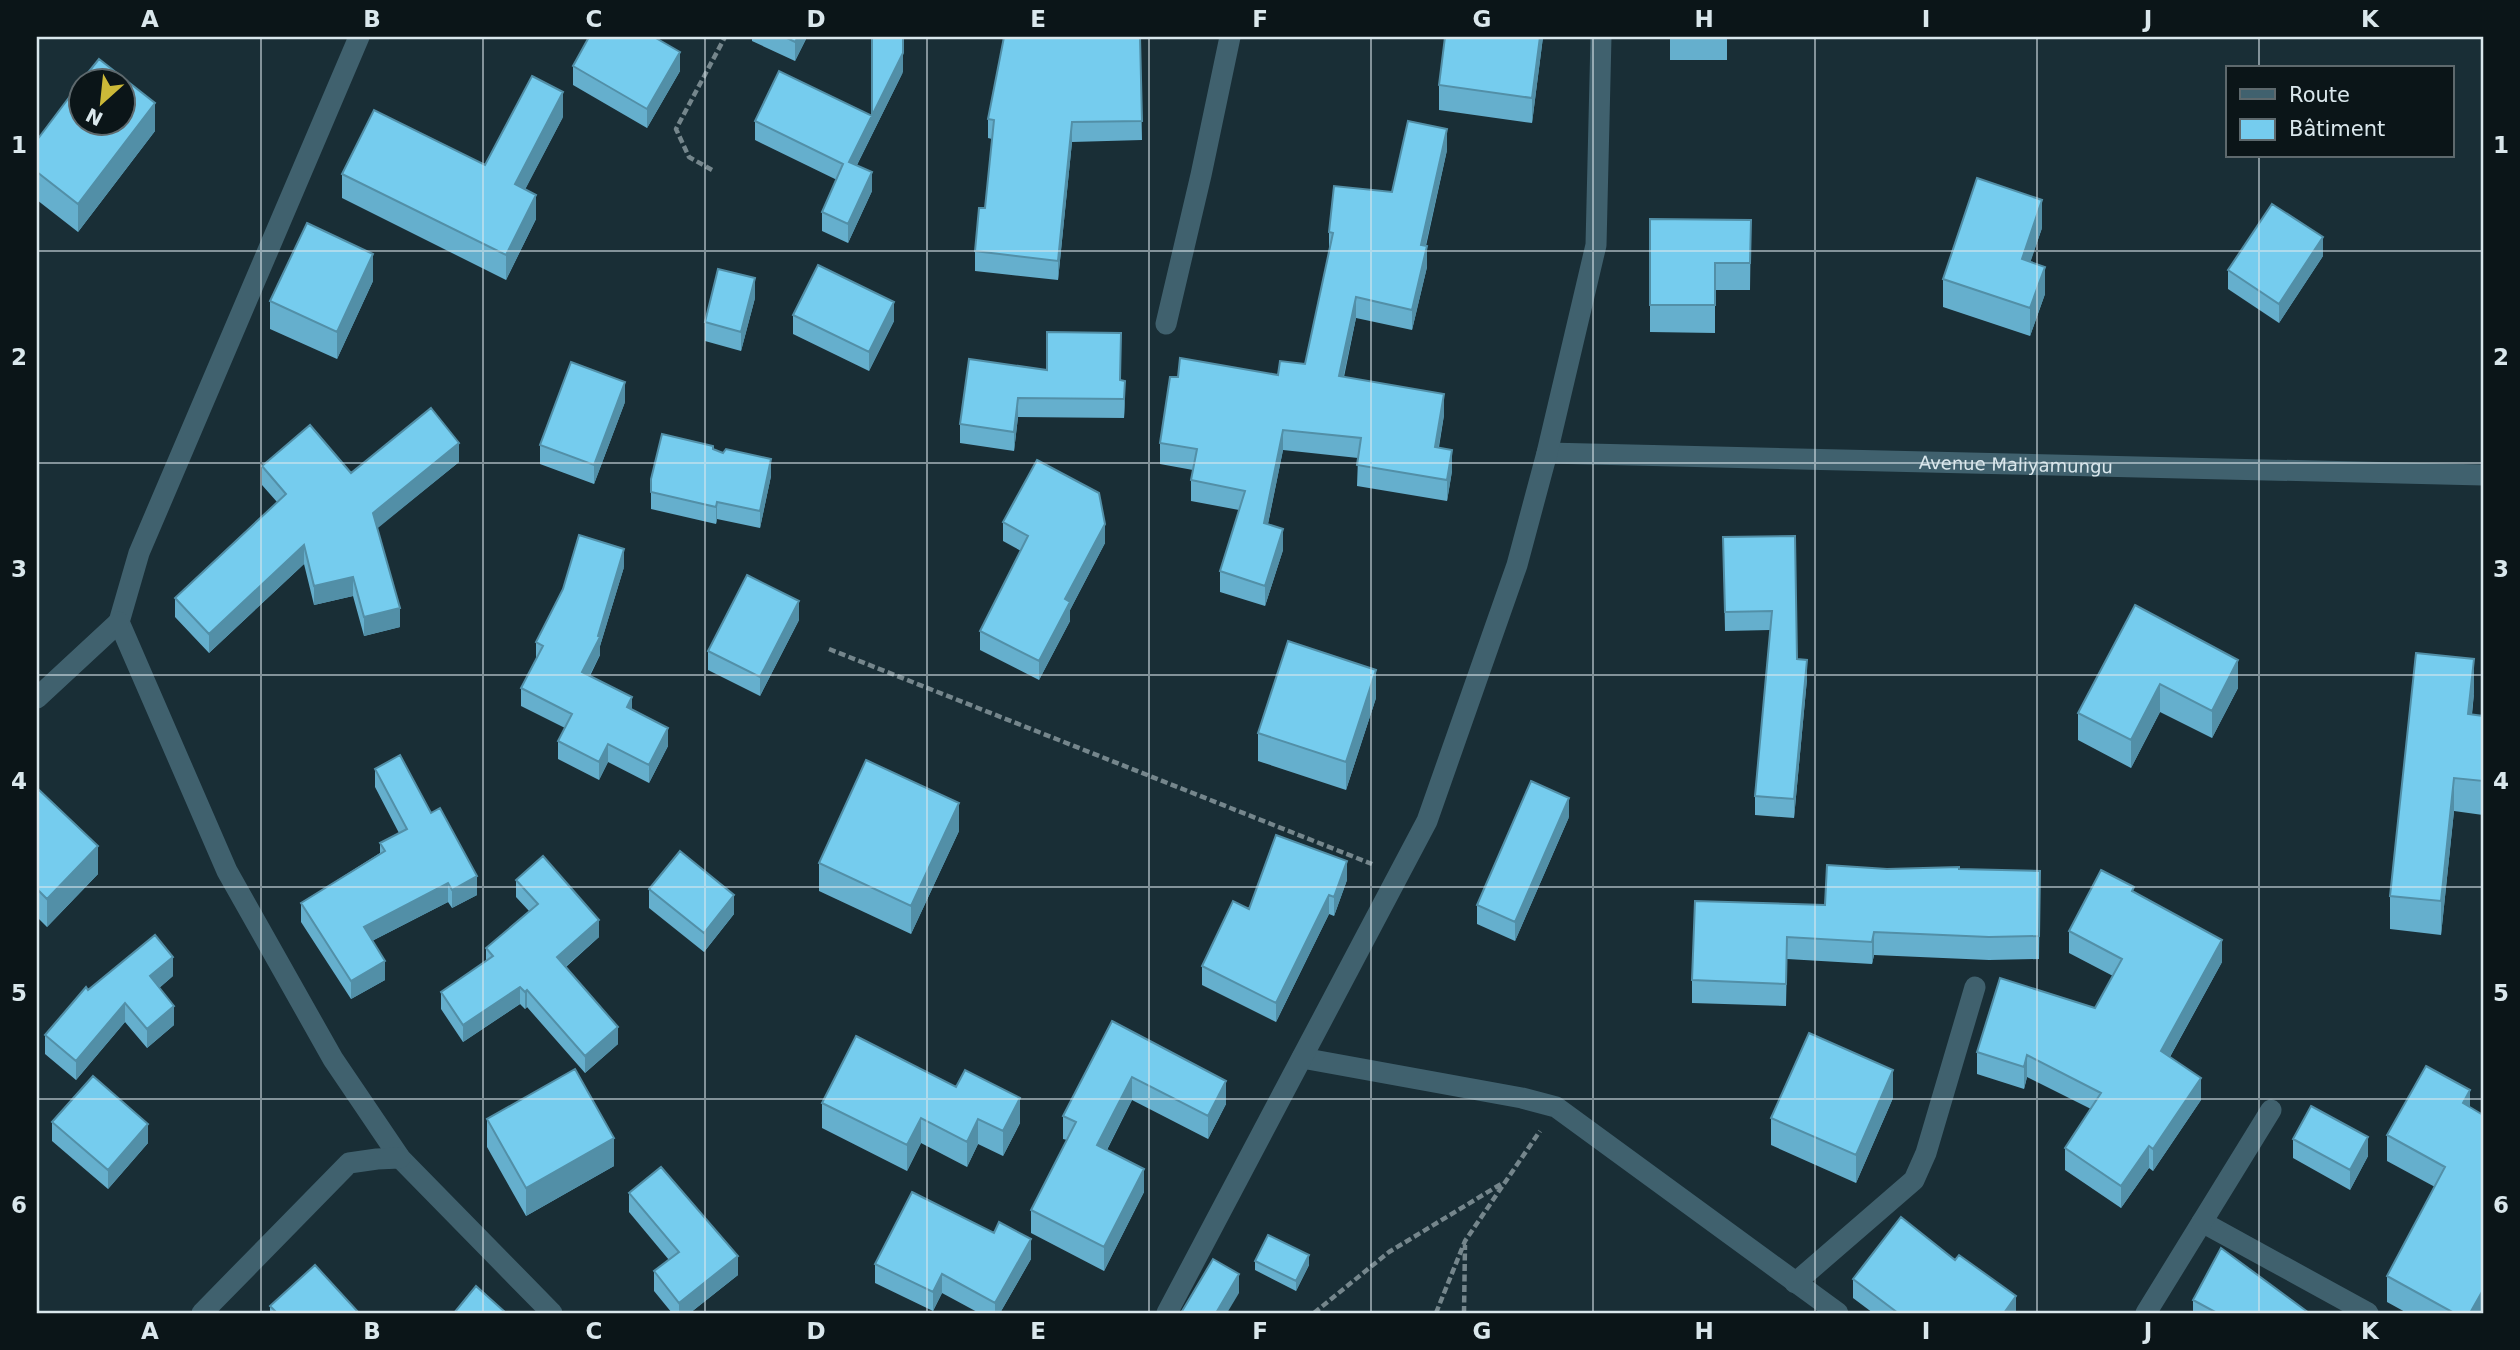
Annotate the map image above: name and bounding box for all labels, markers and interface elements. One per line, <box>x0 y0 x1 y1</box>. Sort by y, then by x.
text: A <box>141 6 159 32</box>
text: B <box>363 6 381 32</box>
text: C <box>586 6 602 32</box>
text: D <box>806 6 826 32</box>
text: E <box>1030 6 1046 32</box>
text: F <box>1252 6 1268 32</box>
text: G <box>1473 6 1491 32</box>
text: H <box>1694 6 1714 32</box>
text: I <box>1922 6 1930 32</box>
text: J <box>2142 6 2152 32</box>
text: K <box>2361 6 2380 32</box>
north arrow <box>66 66 136 136</box>
legend <box>2226 66 2454 158</box>
text: Route <box>2289 83 2350 107</box>
text: N <box>82 104 106 131</box>
text: Bâtiment <box>2289 117 2385 141</box>
text: 1 <box>11 132 27 158</box>
text: 1 <box>2493 132 2509 158</box>
text: 2 <box>11 344 27 370</box>
text: 2 <box>2493 344 2509 370</box>
street label: Avenue Maliyamungu <box>1919 451 2113 477</box>
text: 3 <box>11 556 27 582</box>
text: 3 <box>2493 556 2509 582</box>
text: 4 <box>11 768 27 794</box>
text: 4 <box>2493 768 2509 794</box>
text: 5 <box>11 980 27 1006</box>
text: 5 <box>2493 980 2509 1006</box>
text: 6 <box>11 1192 27 1218</box>
text: 6 <box>2493 1192 2509 1218</box>
text: A <box>141 1318 159 1344</box>
text: B <box>363 1318 381 1344</box>
text: C <box>586 1318 602 1344</box>
text: D <box>806 1318 826 1344</box>
text: E <box>1030 1318 1046 1344</box>
text: F <box>1252 1318 1268 1344</box>
text: G <box>1473 1318 1491 1344</box>
text: H <box>1694 1318 1714 1344</box>
text: I <box>1922 1318 1930 1344</box>
text: J <box>2142 1318 2152 1344</box>
text: K <box>2361 1318 2380 1344</box>

